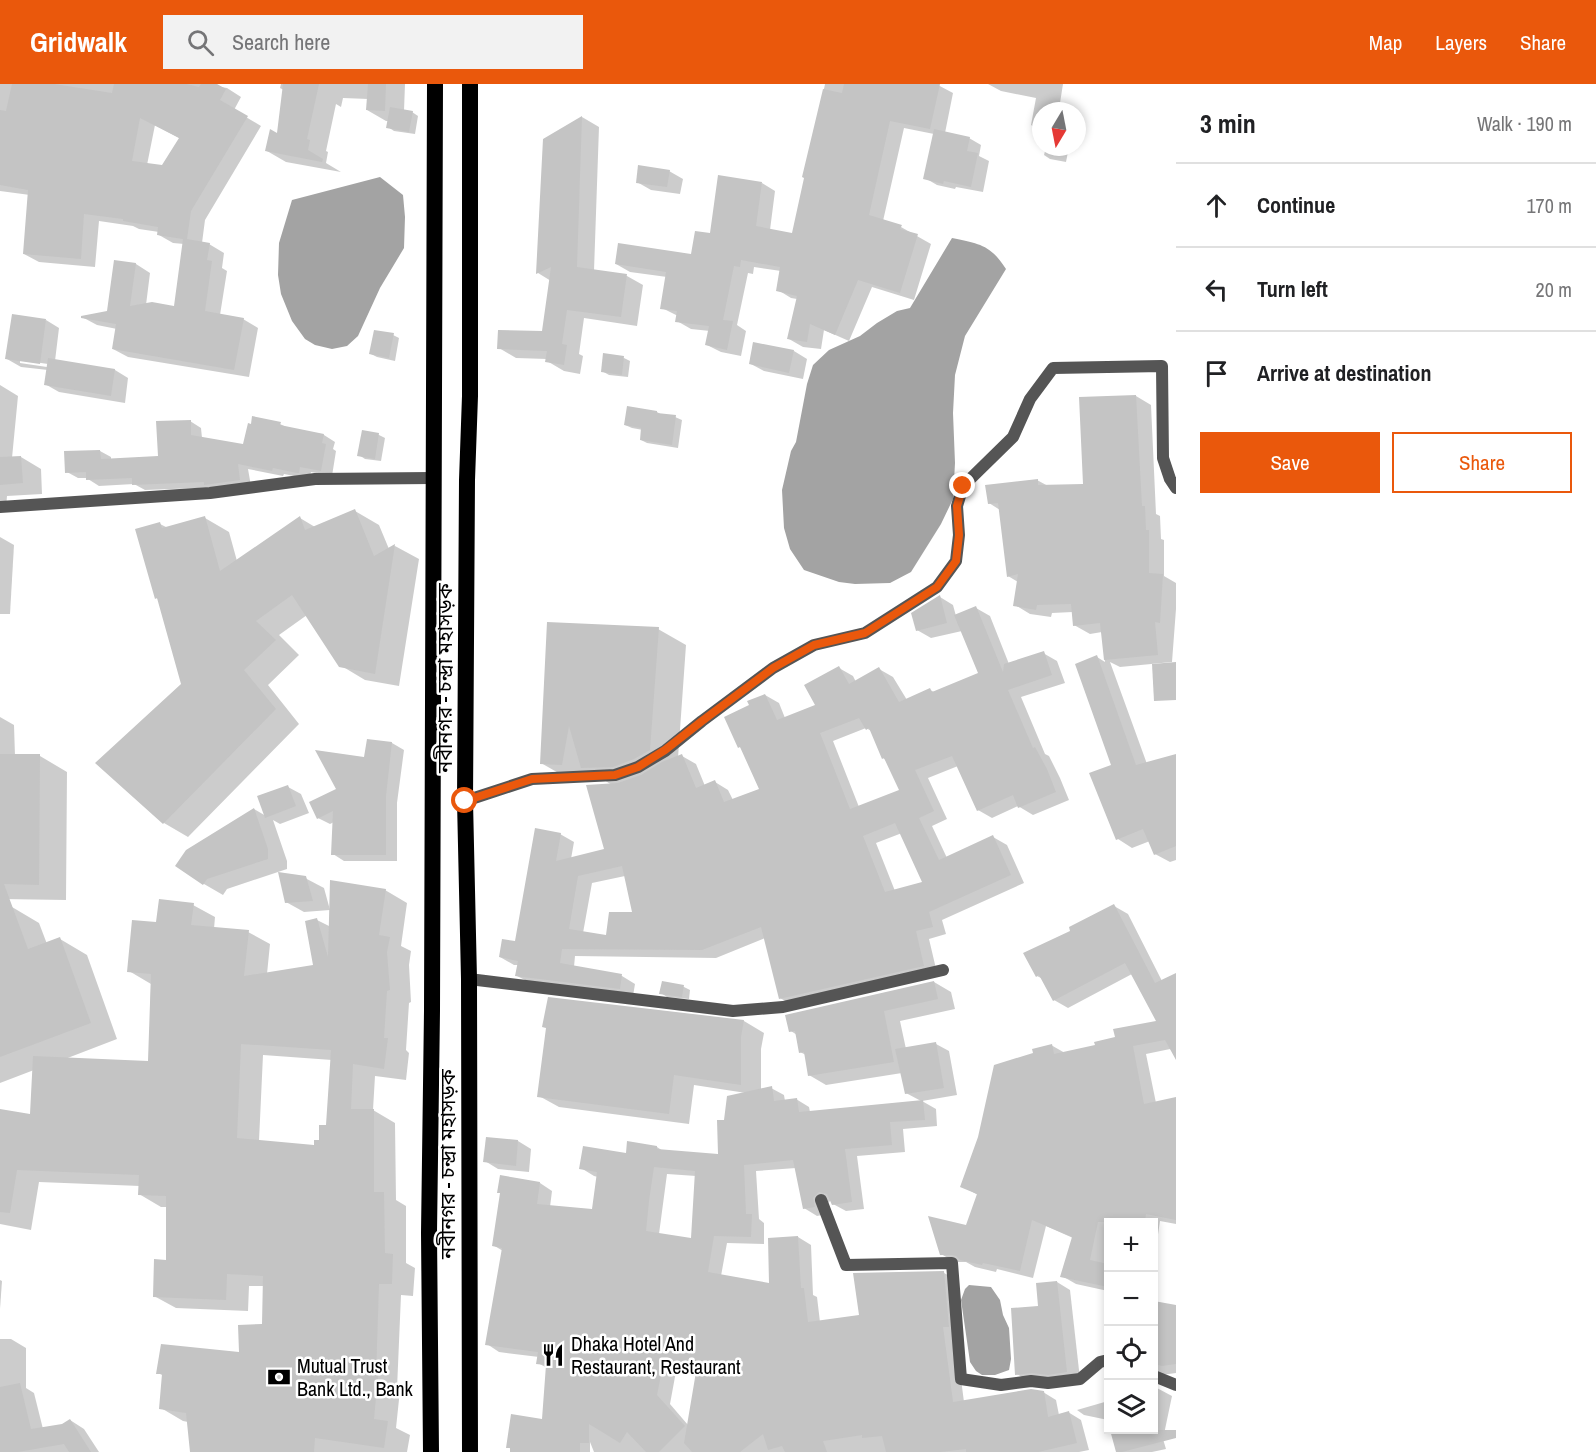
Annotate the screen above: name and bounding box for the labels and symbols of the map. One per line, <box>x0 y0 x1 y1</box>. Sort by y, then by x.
north arrow <box>1032 102 1086 156</box>
route end <box>949 472 975 498</box>
street label: নবীনগর - চন্দ্রা মহাসড়ক <box>431 582 458 774</box>
route start <box>451 787 477 813</box>
street label: নবীনগর - চন্দ্রা মহাসড়ক <box>434 1068 461 1260</box>
place label: Dhaka Hotel And Restaurant, Restaurant <box>571 1330 741 1380</box>
restaurant icon: Dhaka Hotel And Restaurant, Restaurant <box>540 1342 566 1368</box>
place label: Mutual Trust Bank Ltd., Bank <box>297 1352 414 1402</box>
bank icon: Mutual Trust Bank Ltd., Bank <box>266 1364 292 1390</box>

